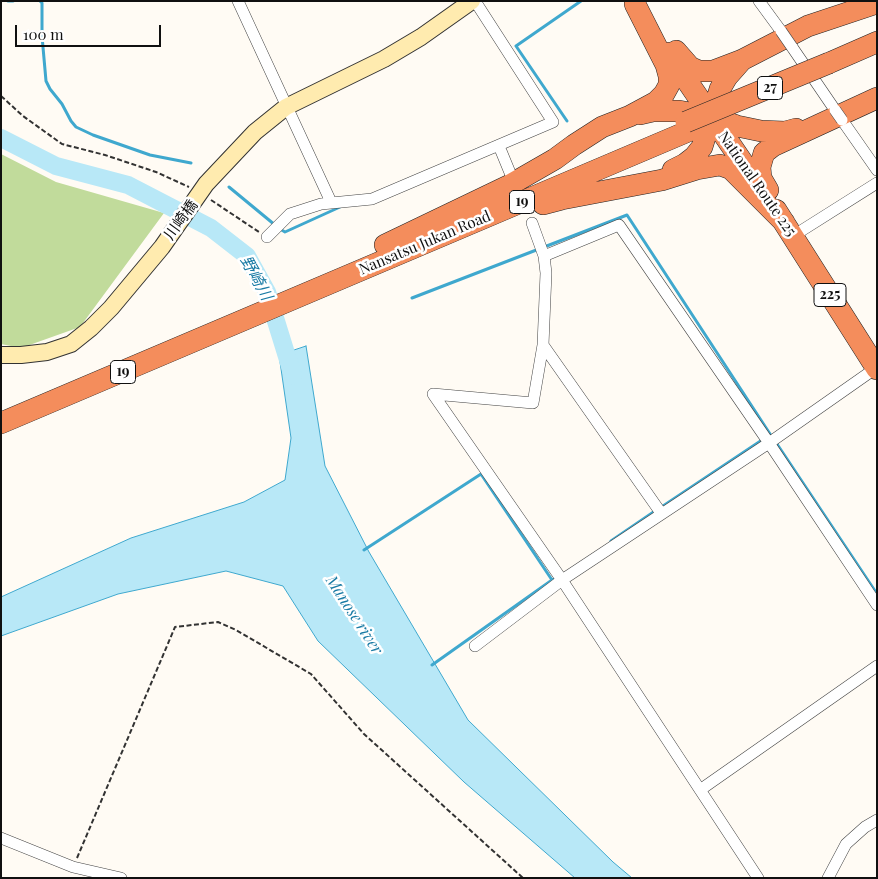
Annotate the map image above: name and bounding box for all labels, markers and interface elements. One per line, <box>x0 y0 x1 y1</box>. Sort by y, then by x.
scale bar <box>18 15 164 47</box>
text: 100 m <box>23 24 64 44</box>
road number: 27 <box>758 76 782 100</box>
street label: National Route 225 <box>714 128 800 240</box>
road number: 19 <box>510 190 534 213</box>
street label: 川崎橋 <box>160 197 202 243</box>
street label: Nansatsu Jukan Road <box>357 207 493 279</box>
water label: 野崎川 <box>236 252 276 304</box>
road number: 225 <box>814 284 846 306</box>
road number: 19 <box>110 361 136 384</box>
water label: Manose river <box>321 572 387 658</box>

